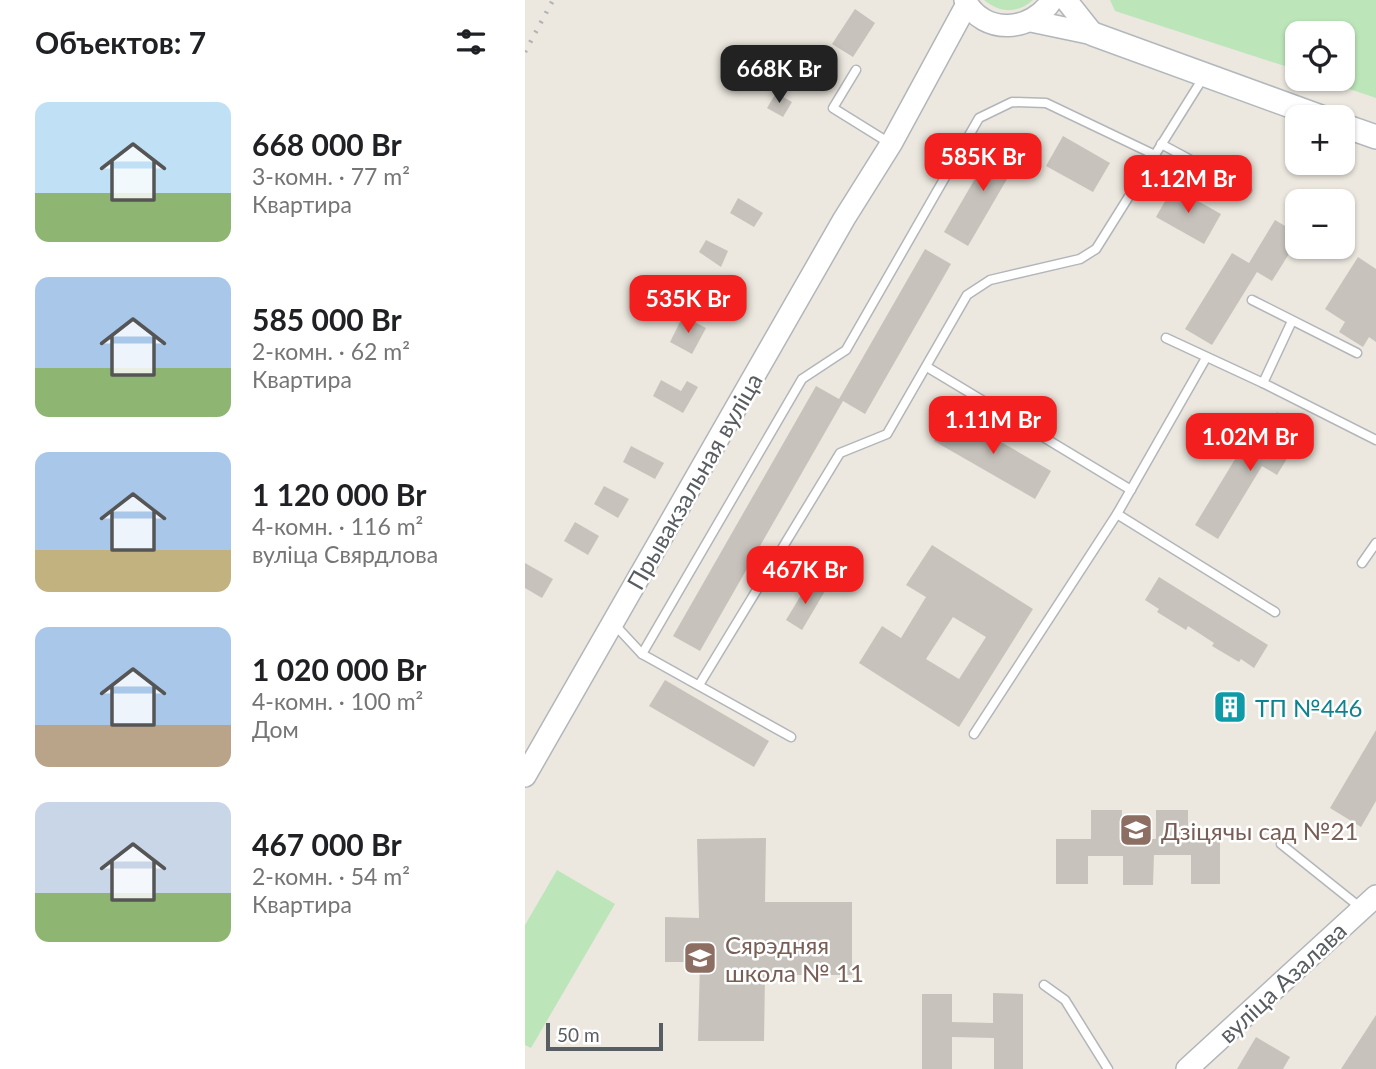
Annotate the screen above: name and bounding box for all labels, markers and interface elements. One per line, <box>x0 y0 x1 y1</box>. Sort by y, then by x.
map controls <box>1285 21 1355 259</box>
button: locate <box>1285 21 1355 91</box>
icon: filters <box>452 23 490 61</box>
text: Объектов: 7 <box>35 24 206 60</box>
pin: 668K Br <box>714 46 844 105</box>
text: 668K Br <box>737 54 821 82</box>
button: + <box>1285 105 1355 175</box>
text: 668 000 Br <box>252 126 402 162</box>
icon: home <box>91 130 175 214</box>
pin: 585K Br <box>918 134 1048 193</box>
text: 585K Br <box>941 142 1025 170</box>
pin: 1.12M Br <box>1116 156 1260 215</box>
text: 3-комн. · 77 m² <box>252 162 410 190</box>
text: 1.12M Br <box>1140 164 1236 192</box>
button: − <box>1285 189 1355 259</box>
text: Квартира <box>252 190 352 218</box>
pin: 535K Br <box>623 276 753 335</box>
text: 535K Br <box>646 284 730 312</box>
text: 585 000 Br <box>252 301 402 337</box>
icon: home <box>91 305 175 389</box>
text: 2-комн. · 62 m² <box>252 337 410 365</box>
text: Квартира <box>252 365 352 393</box>
street label: Прывакзальная вуліца <box>620 368 768 594</box>
pin: 1.11M Br <box>921 396 1065 456</box>
text: 1.11M Br <box>945 405 1041 433</box>
pin: 1.02M Br <box>1178 414 1322 473</box>
text: 1.02M Br <box>1202 422 1298 450</box>
text: 1 120 000 Br <box>252 476 426 512</box>
icon: home <box>91 480 175 564</box>
text: 4-комн. · 116 m² <box>252 512 423 540</box>
text: вуліца Свярдлова <box>252 540 438 568</box>
pin: 467K Br <box>740 546 870 606</box>
text: 467K Br <box>763 555 847 583</box>
text: 1 020 000 Br <box>252 651 426 687</box>
icon: home <box>91 655 175 739</box>
text: 4-комн. · 100 m² <box>252 687 423 715</box>
building icon: ТП №446 <box>1211 688 1249 726</box>
place label: ТП №446 <box>1255 693 1363 722</box>
text: Дом <box>252 715 299 743</box>
school or university icon: Дзіцячы сад №21 <box>1117 811 1155 849</box>
place label: Дзіцячы сад №21 <box>1161 816 1358 845</box>
text: 467 000 Br <box>252 826 402 862</box>
icon: home <box>91 830 175 914</box>
text: 2-комн. · 54 m² <box>252 862 410 890</box>
text: Квартира <box>252 890 352 918</box>
street label: вуліца Азалава <box>1212 915 1352 1049</box>
place label: Сярэдняя школа № 11 <box>725 930 864 987</box>
school or university icon: Сярэдняя школа № 11 <box>681 939 719 977</box>
scale bar <box>546 1020 663 1052</box>
text: 50 m <box>557 1023 600 1046</box>

